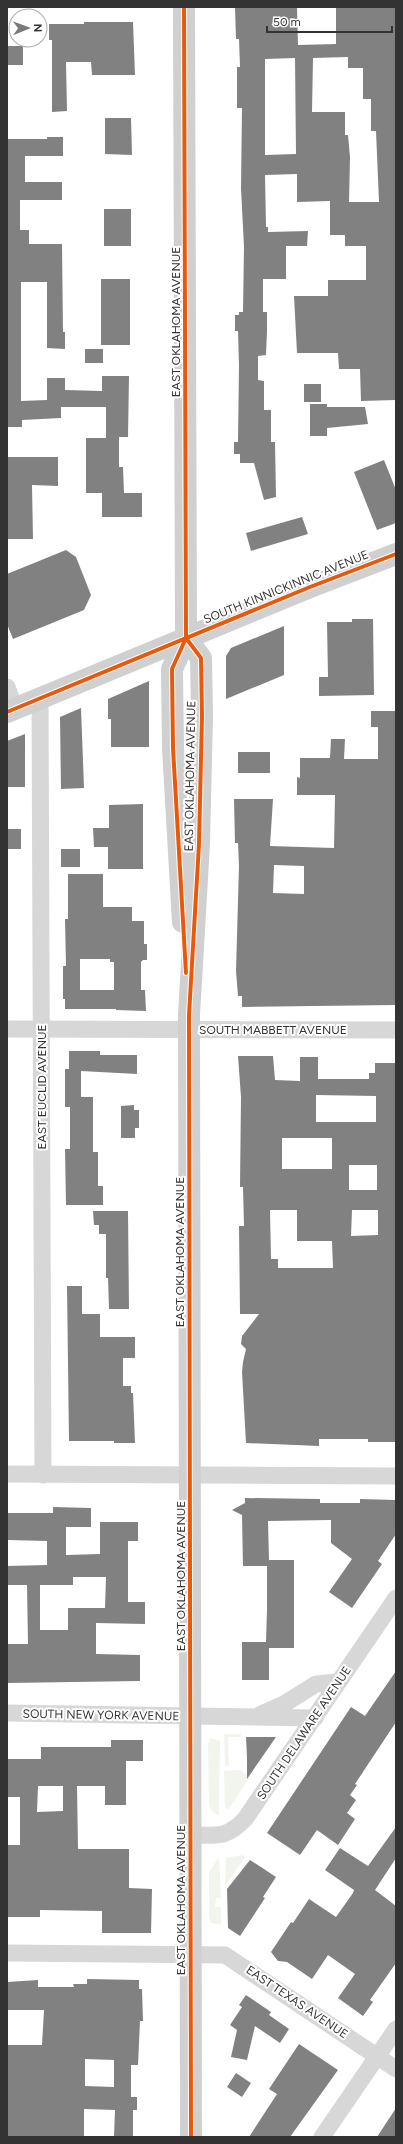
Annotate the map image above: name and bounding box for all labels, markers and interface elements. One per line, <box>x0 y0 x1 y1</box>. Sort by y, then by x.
north arrow <box>8 8 48 48</box>
scale bar <box>267 8 392 34</box>
text: 50 m <box>273 15 301 29</box>
text: N <box>31 23 44 32</box>
street label: EAST OKLAHOMA AVENUE <box>169 247 183 397</box>
street label: SOUTH KINNICKINNIC AVENUE <box>201 547 371 627</box>
street label: EAST OKLAHOMA AVENUE <box>182 701 198 851</box>
street label: SOUTH MABBETT AVENUE <box>199 1023 347 1037</box>
street label: EAST EUCLID AVENUE <box>35 1024 49 1150</box>
street label: EAST OKLAHOMA AVENUE <box>173 1177 187 1327</box>
street label: EAST OKLAHOMA AVENUE <box>174 1501 188 1651</box>
street label: SOUTH DELAWARE AVENUE <box>254 1664 354 1802</box>
street label: SOUTH NEW YORK AVENUE <box>22 1707 180 1723</box>
street label: EAST OKLAHOMA AVENUE <box>174 1825 188 1975</box>
street label: EAST TEXAS AVENUE <box>243 1963 351 2041</box>

